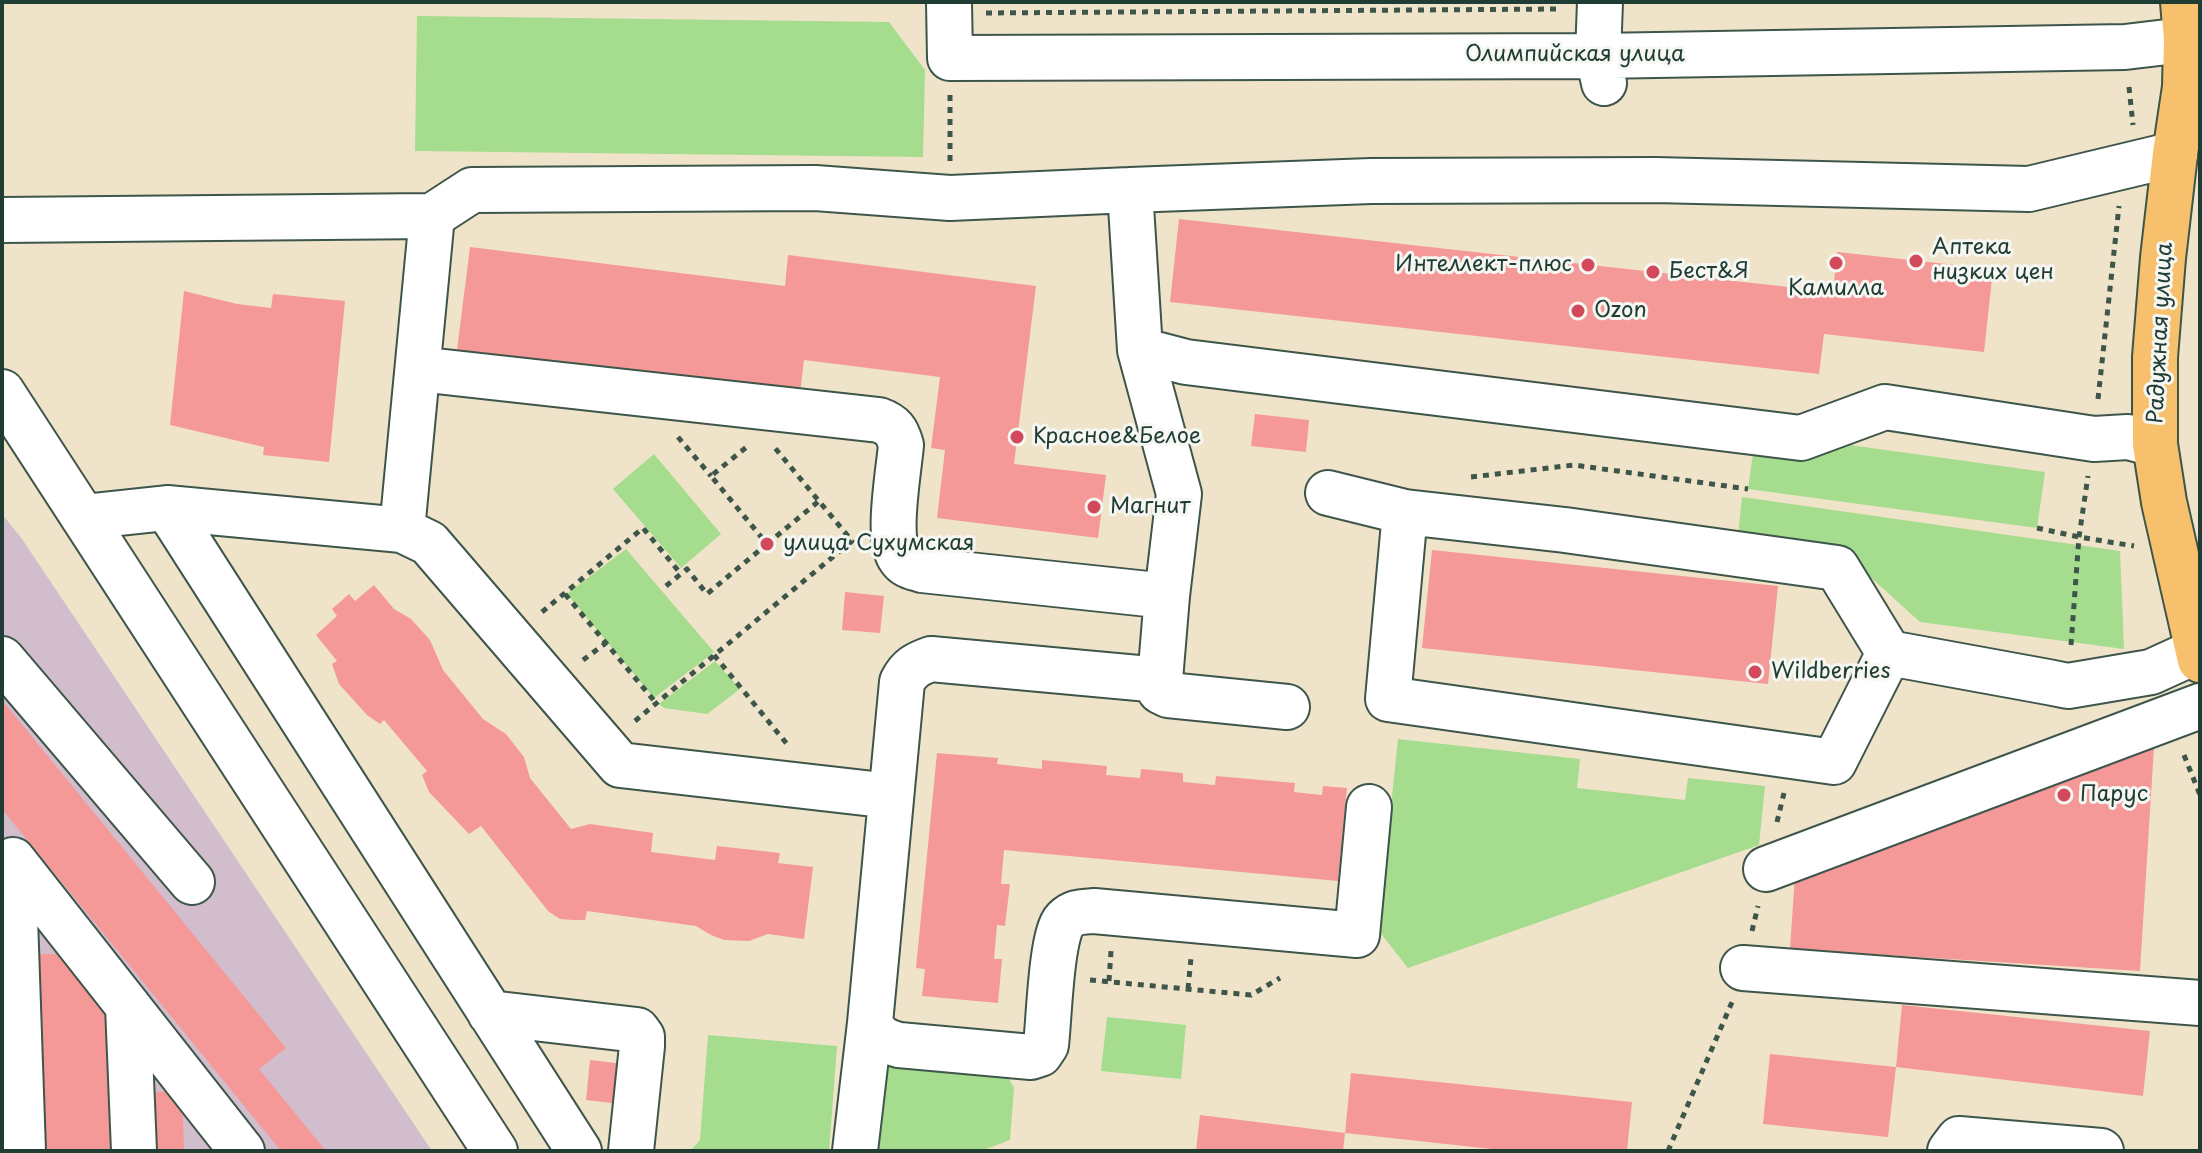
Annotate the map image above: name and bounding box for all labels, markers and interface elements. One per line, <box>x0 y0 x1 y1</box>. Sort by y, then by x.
street label: Олимпийская улица <box>1465 42 1685 68</box>
place label: Аптека низких цен <box>1932 235 2054 286</box>
street label: Радужная улица <box>2143 242 2179 424</box>
place label: Интеллект-плюс <box>1395 252 1572 278</box>
marker: Аптека низких цен <box>1907 252 1925 270</box>
marker: Камилла <box>1827 254 1845 272</box>
marker: Интеллект-плюс <box>1579 256 1597 274</box>
place label: Бест&Я <box>1669 259 1749 285</box>
marker: Бест&Я <box>1644 263 1662 281</box>
place label: Камилла <box>1788 276 1884 302</box>
place label: Ozon <box>1594 298 1647 324</box>
marker: Ozon <box>1569 302 1587 320</box>
place label: Красное&Белое <box>1033 424 1201 450</box>
marker: Красное&Белое <box>1008 428 1026 446</box>
place label: Магнит <box>1110 494 1190 520</box>
marker: Магнит <box>1085 498 1103 516</box>
place label: улица Сухумская <box>783 531 975 557</box>
marker: улица Сухумская <box>758 535 776 553</box>
place label: Wildberries <box>1771 659 1890 685</box>
marker: Wildberries <box>1746 663 1764 681</box>
place label: Парус <box>2080 782 2148 808</box>
marker: Парус <box>2055 786 2073 804</box>

